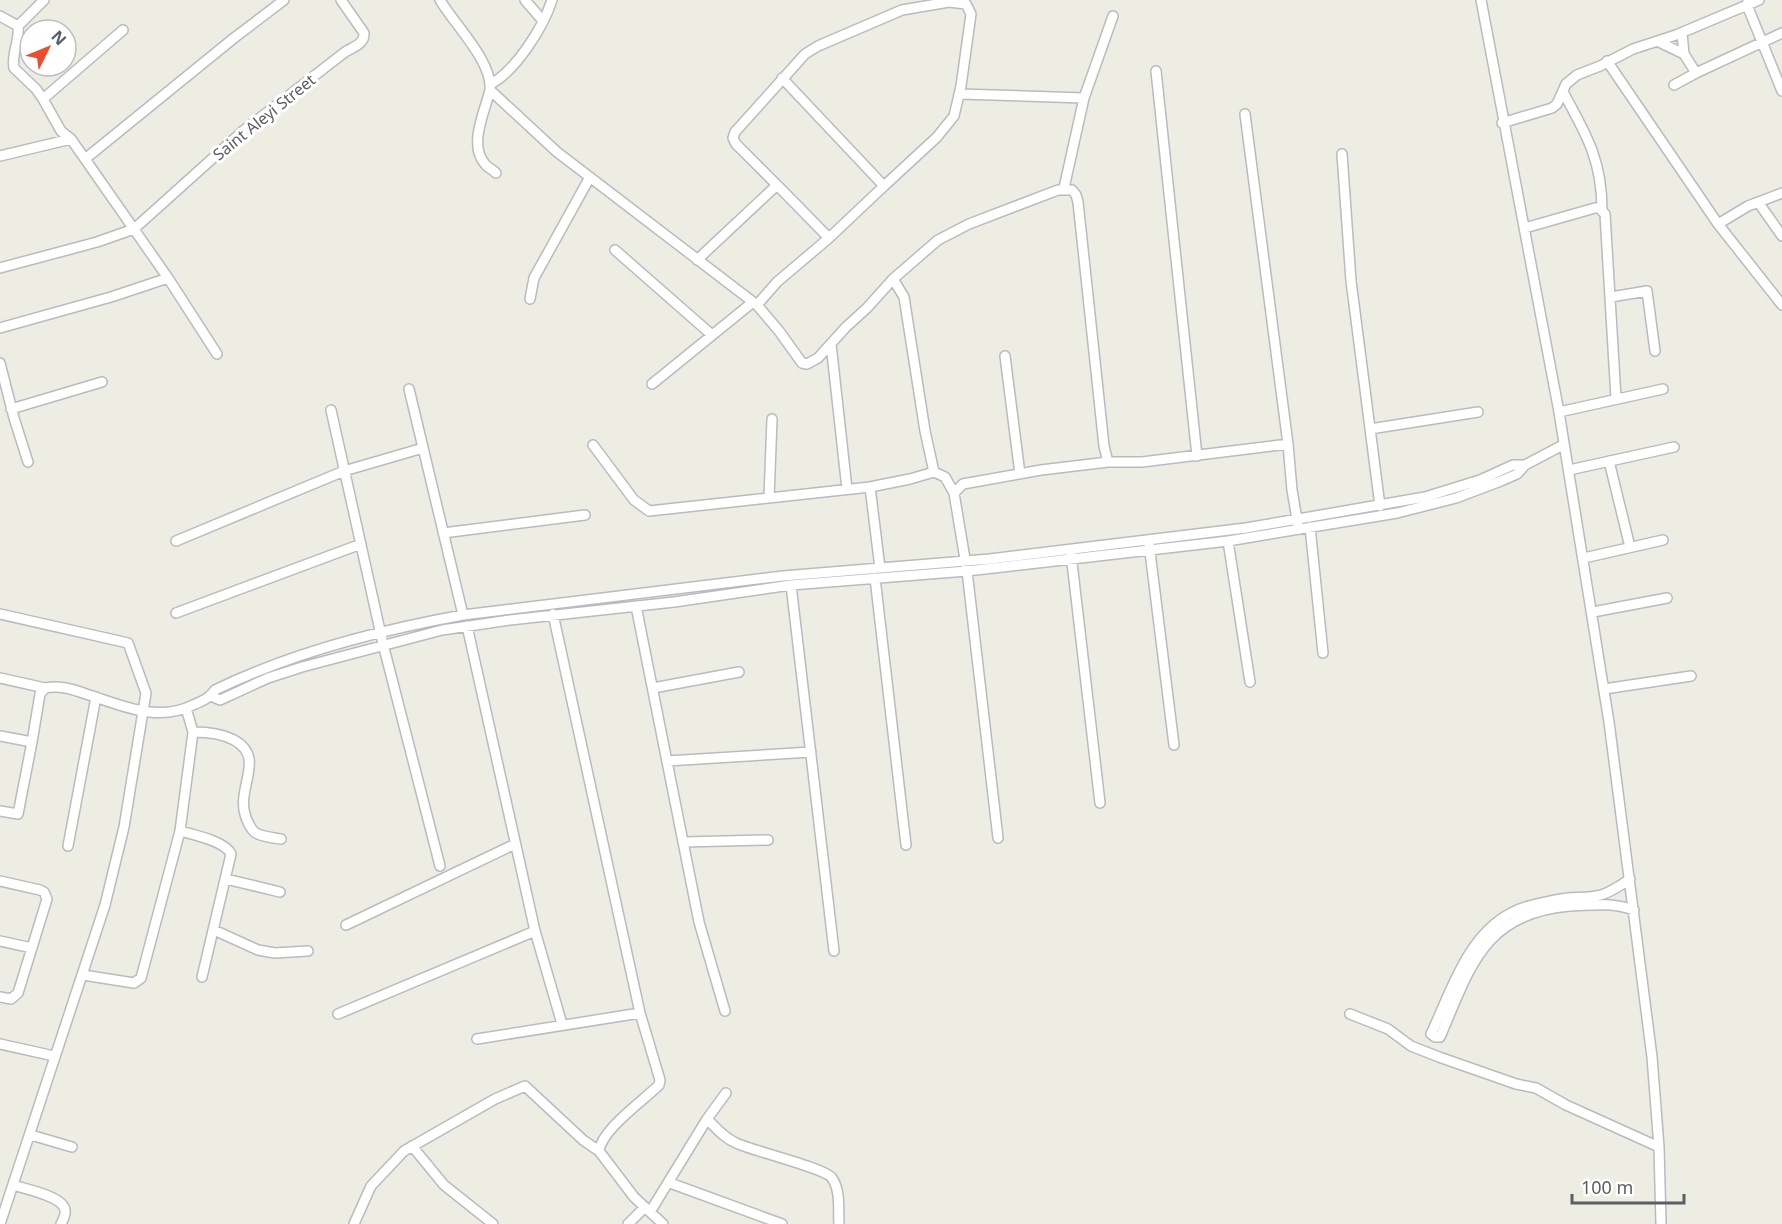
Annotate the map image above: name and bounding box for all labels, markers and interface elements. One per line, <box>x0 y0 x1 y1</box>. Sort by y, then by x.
north arrow <box>18 18 78 78</box>
text: N <box>46 26 71 50</box>
street label: Saint Aleyi Street <box>208 69 320 165</box>
scale bar <box>1572 1167 1684 1205</box>
text: 100 m <box>1581 1175 1633 1199</box>

